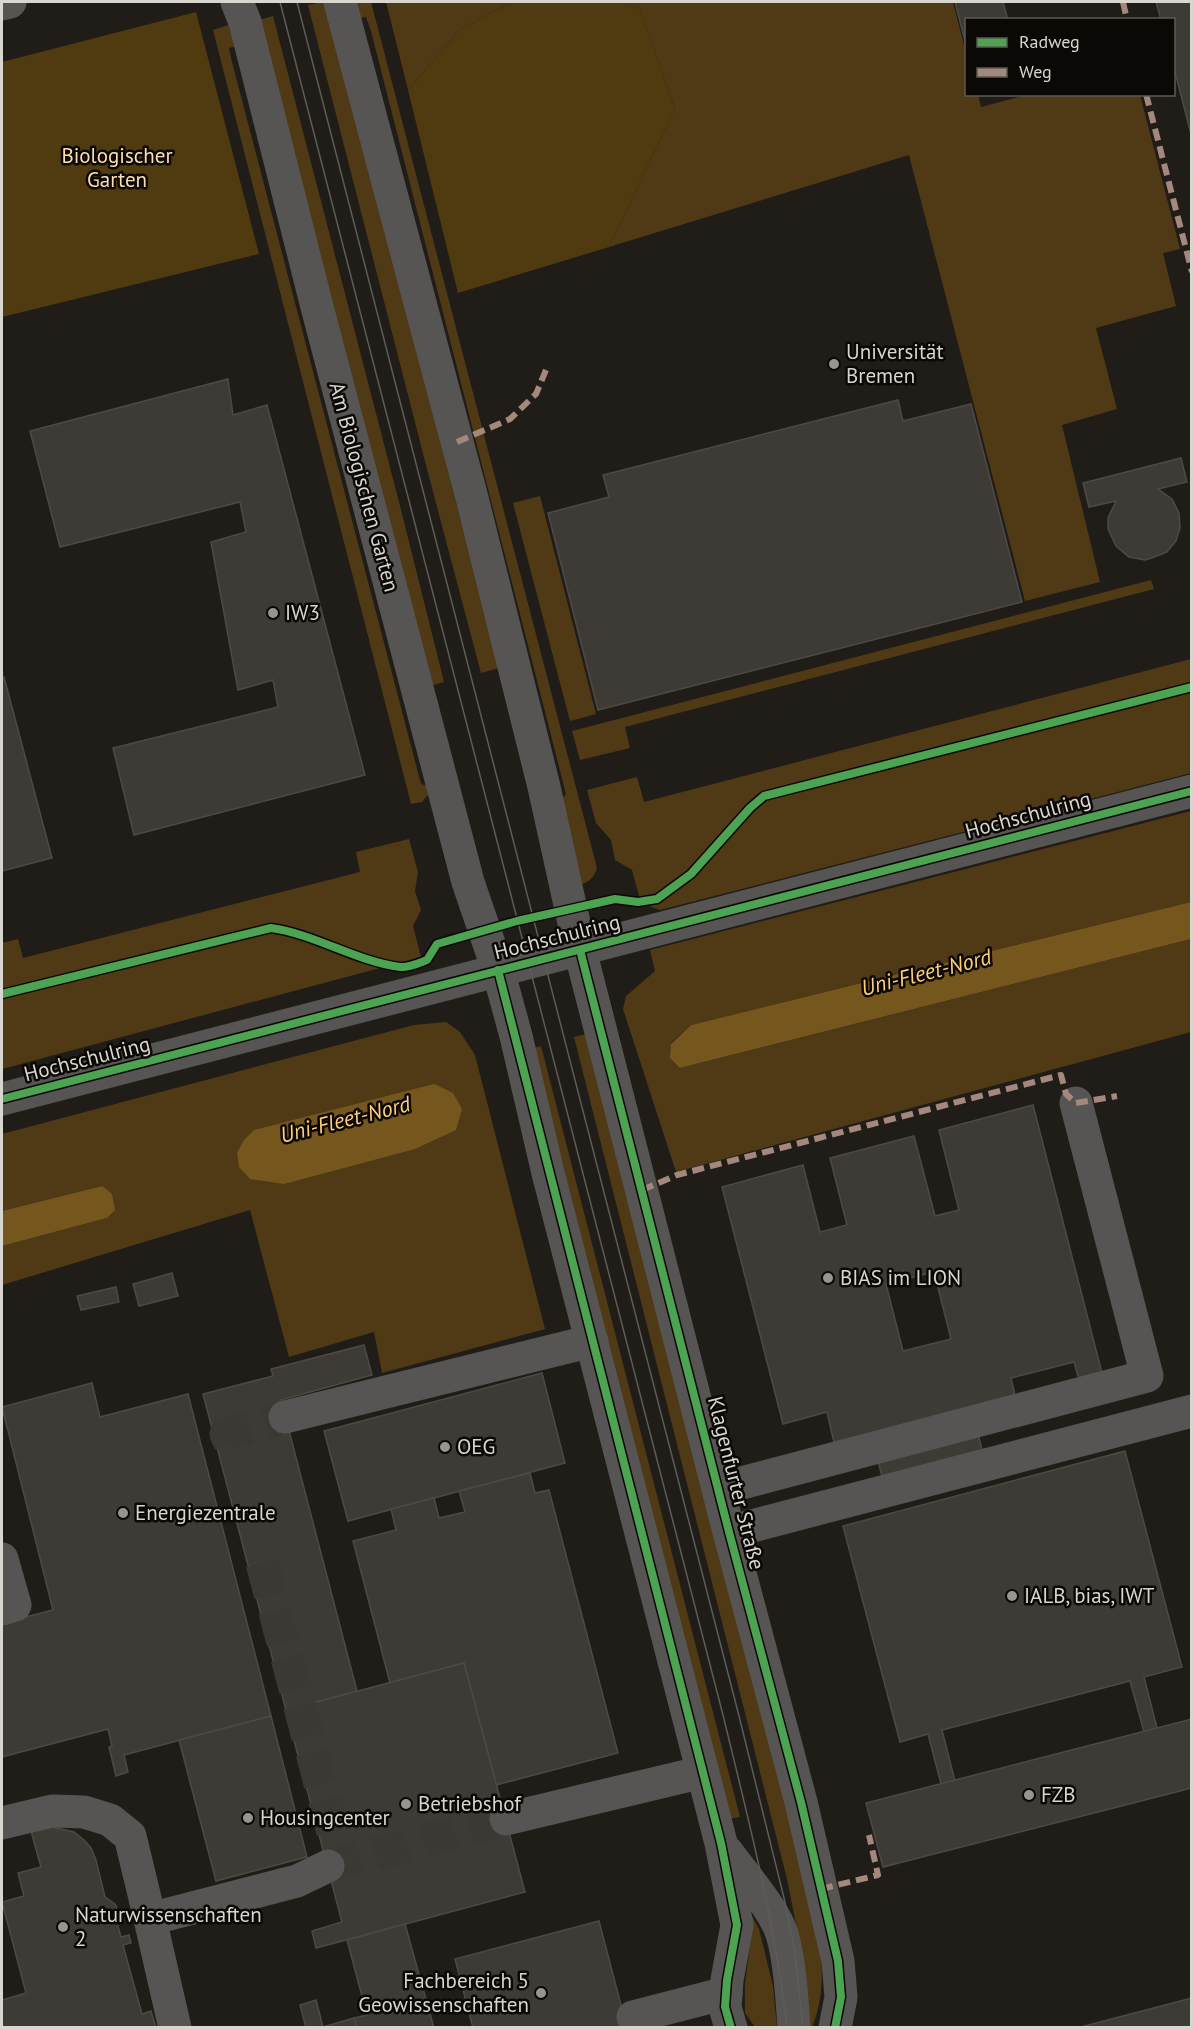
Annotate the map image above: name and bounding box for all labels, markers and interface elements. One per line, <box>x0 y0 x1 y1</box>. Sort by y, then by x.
legend <box>965 18 1175 96</box>
text: Radweg <box>1019 30 1080 53</box>
text: Weg <box>1019 60 1052 83</box>
park label: Biologischer Garten <box>61 142 173 193</box>
place label: Universität Bremen <box>846 338 944 389</box>
marker: Universität Bremen <box>827 357 841 371</box>
street label: Am Biologischen Garten <box>323 379 405 595</box>
place label: IW3 <box>285 599 320 626</box>
marker: IW3 <box>266 606 280 620</box>
street label: Hochschulring <box>962 785 1094 844</box>
street label: Hochschulring <box>491 908 623 965</box>
water label: Uni-Fleet-Nord <box>858 942 995 1002</box>
street label: Hochschulring <box>21 1030 153 1087</box>
water label: Uni-Fleet-Nord <box>277 1089 414 1149</box>
place label: BIAS im LION <box>840 1264 961 1291</box>
marker: BIAS im LION <box>821 1271 835 1285</box>
street label: Klagenfurter Straße <box>702 1393 771 1572</box>
place label: OEG <box>457 1433 495 1460</box>
marker: OEG <box>438 1440 452 1454</box>
place label: Energiezentrale <box>135 1499 276 1526</box>
marker: Energiezentrale <box>116 1506 130 1520</box>
place label: IALB, bias, IWT <box>1024 1582 1155 1609</box>
marker: IALB, bias, IWT <box>1005 1589 1019 1603</box>
place label: FZB <box>1041 1781 1076 1808</box>
marker: FZB <box>1022 1788 1036 1802</box>
place label: Betriebshof <box>418 1790 522 1817</box>
marker: Betriebshof <box>399 1797 413 1811</box>
place label: Housingcenter <box>260 1804 390 1831</box>
marker: Housingcenter <box>241 1811 255 1825</box>
place label: Naturwissenschaften 2 <box>75 1901 262 1952</box>
marker: Naturwissenschaften 2 <box>56 1920 70 1934</box>
place label: Fachbereich 5 Geowissenschaften <box>358 1967 529 2018</box>
marker: Fachbereich 5 Geowissenschaften <box>534 1986 548 2000</box>

